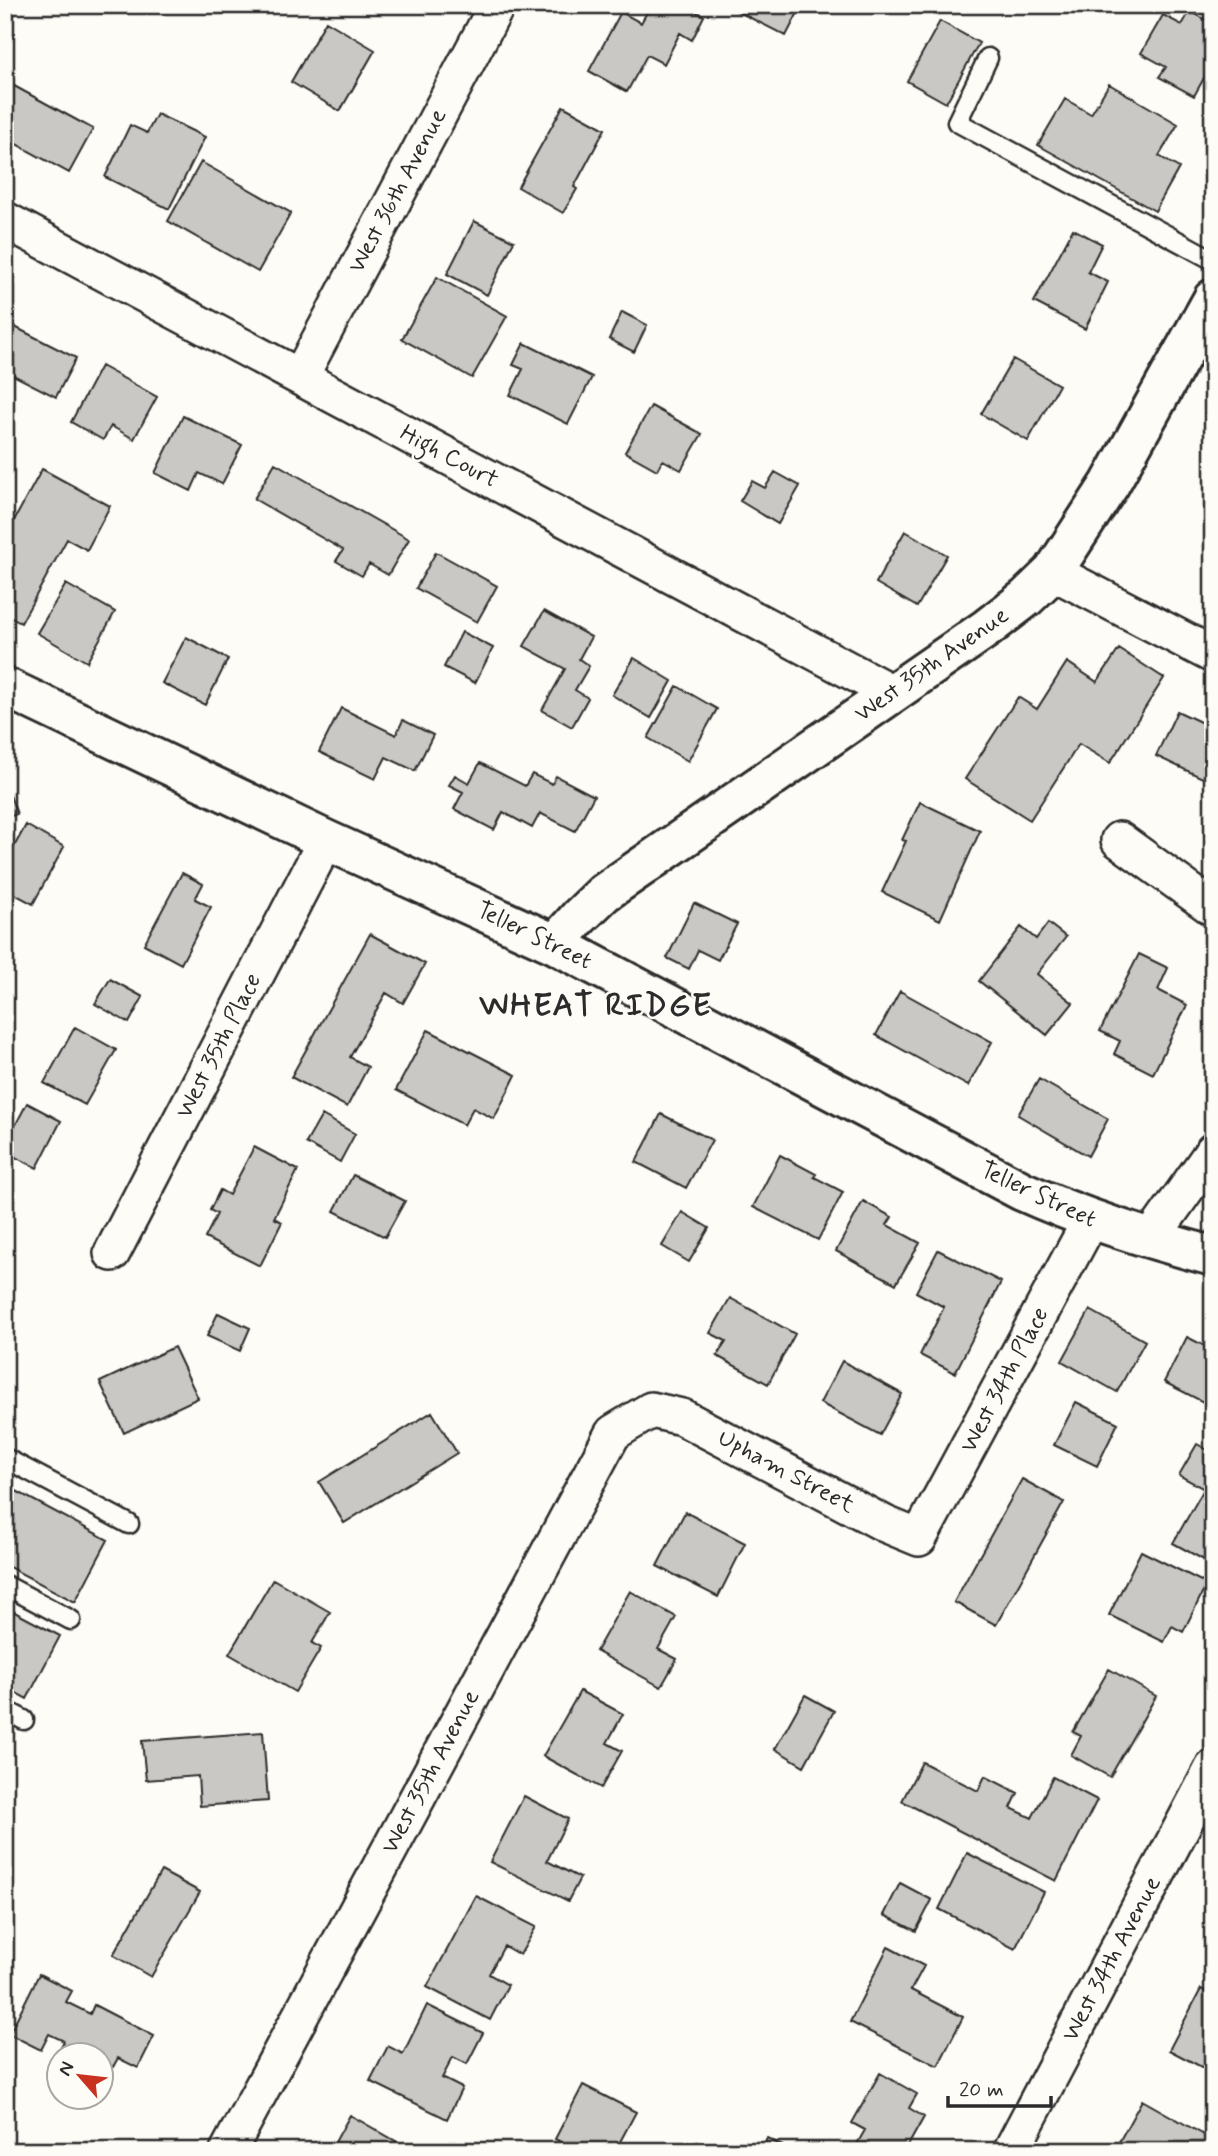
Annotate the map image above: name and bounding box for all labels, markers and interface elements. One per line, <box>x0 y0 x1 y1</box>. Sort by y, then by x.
street label: West 36th Avenue <box>342 103 454 279</box>
street label: High Court <box>393 418 504 499</box>
street label: West 35th Avenue <box>849 600 1015 730</box>
street label: Teller Street <box>471 895 597 977</box>
street label: West 35th Place <box>169 968 269 1124</box>
district label: WHEAT RIDGE <box>479 985 713 1027</box>
street label: Teller Street <box>975 1155 1101 1235</box>
street label: West 34th Place <box>954 1302 1056 1458</box>
street label: Upham Street <box>712 1423 860 1521</box>
street label: West 35th Avenue <box>375 1685 487 1859</box>
street label: West 34th Avenue <box>1055 1871 1169 2047</box>
north arrow <box>46 2040 116 2110</box>
text: N <box>52 2057 80 2080</box>
scale bar <box>948 2065 1052 2109</box>
text: 20 m <box>959 2076 1004 2104</box>

